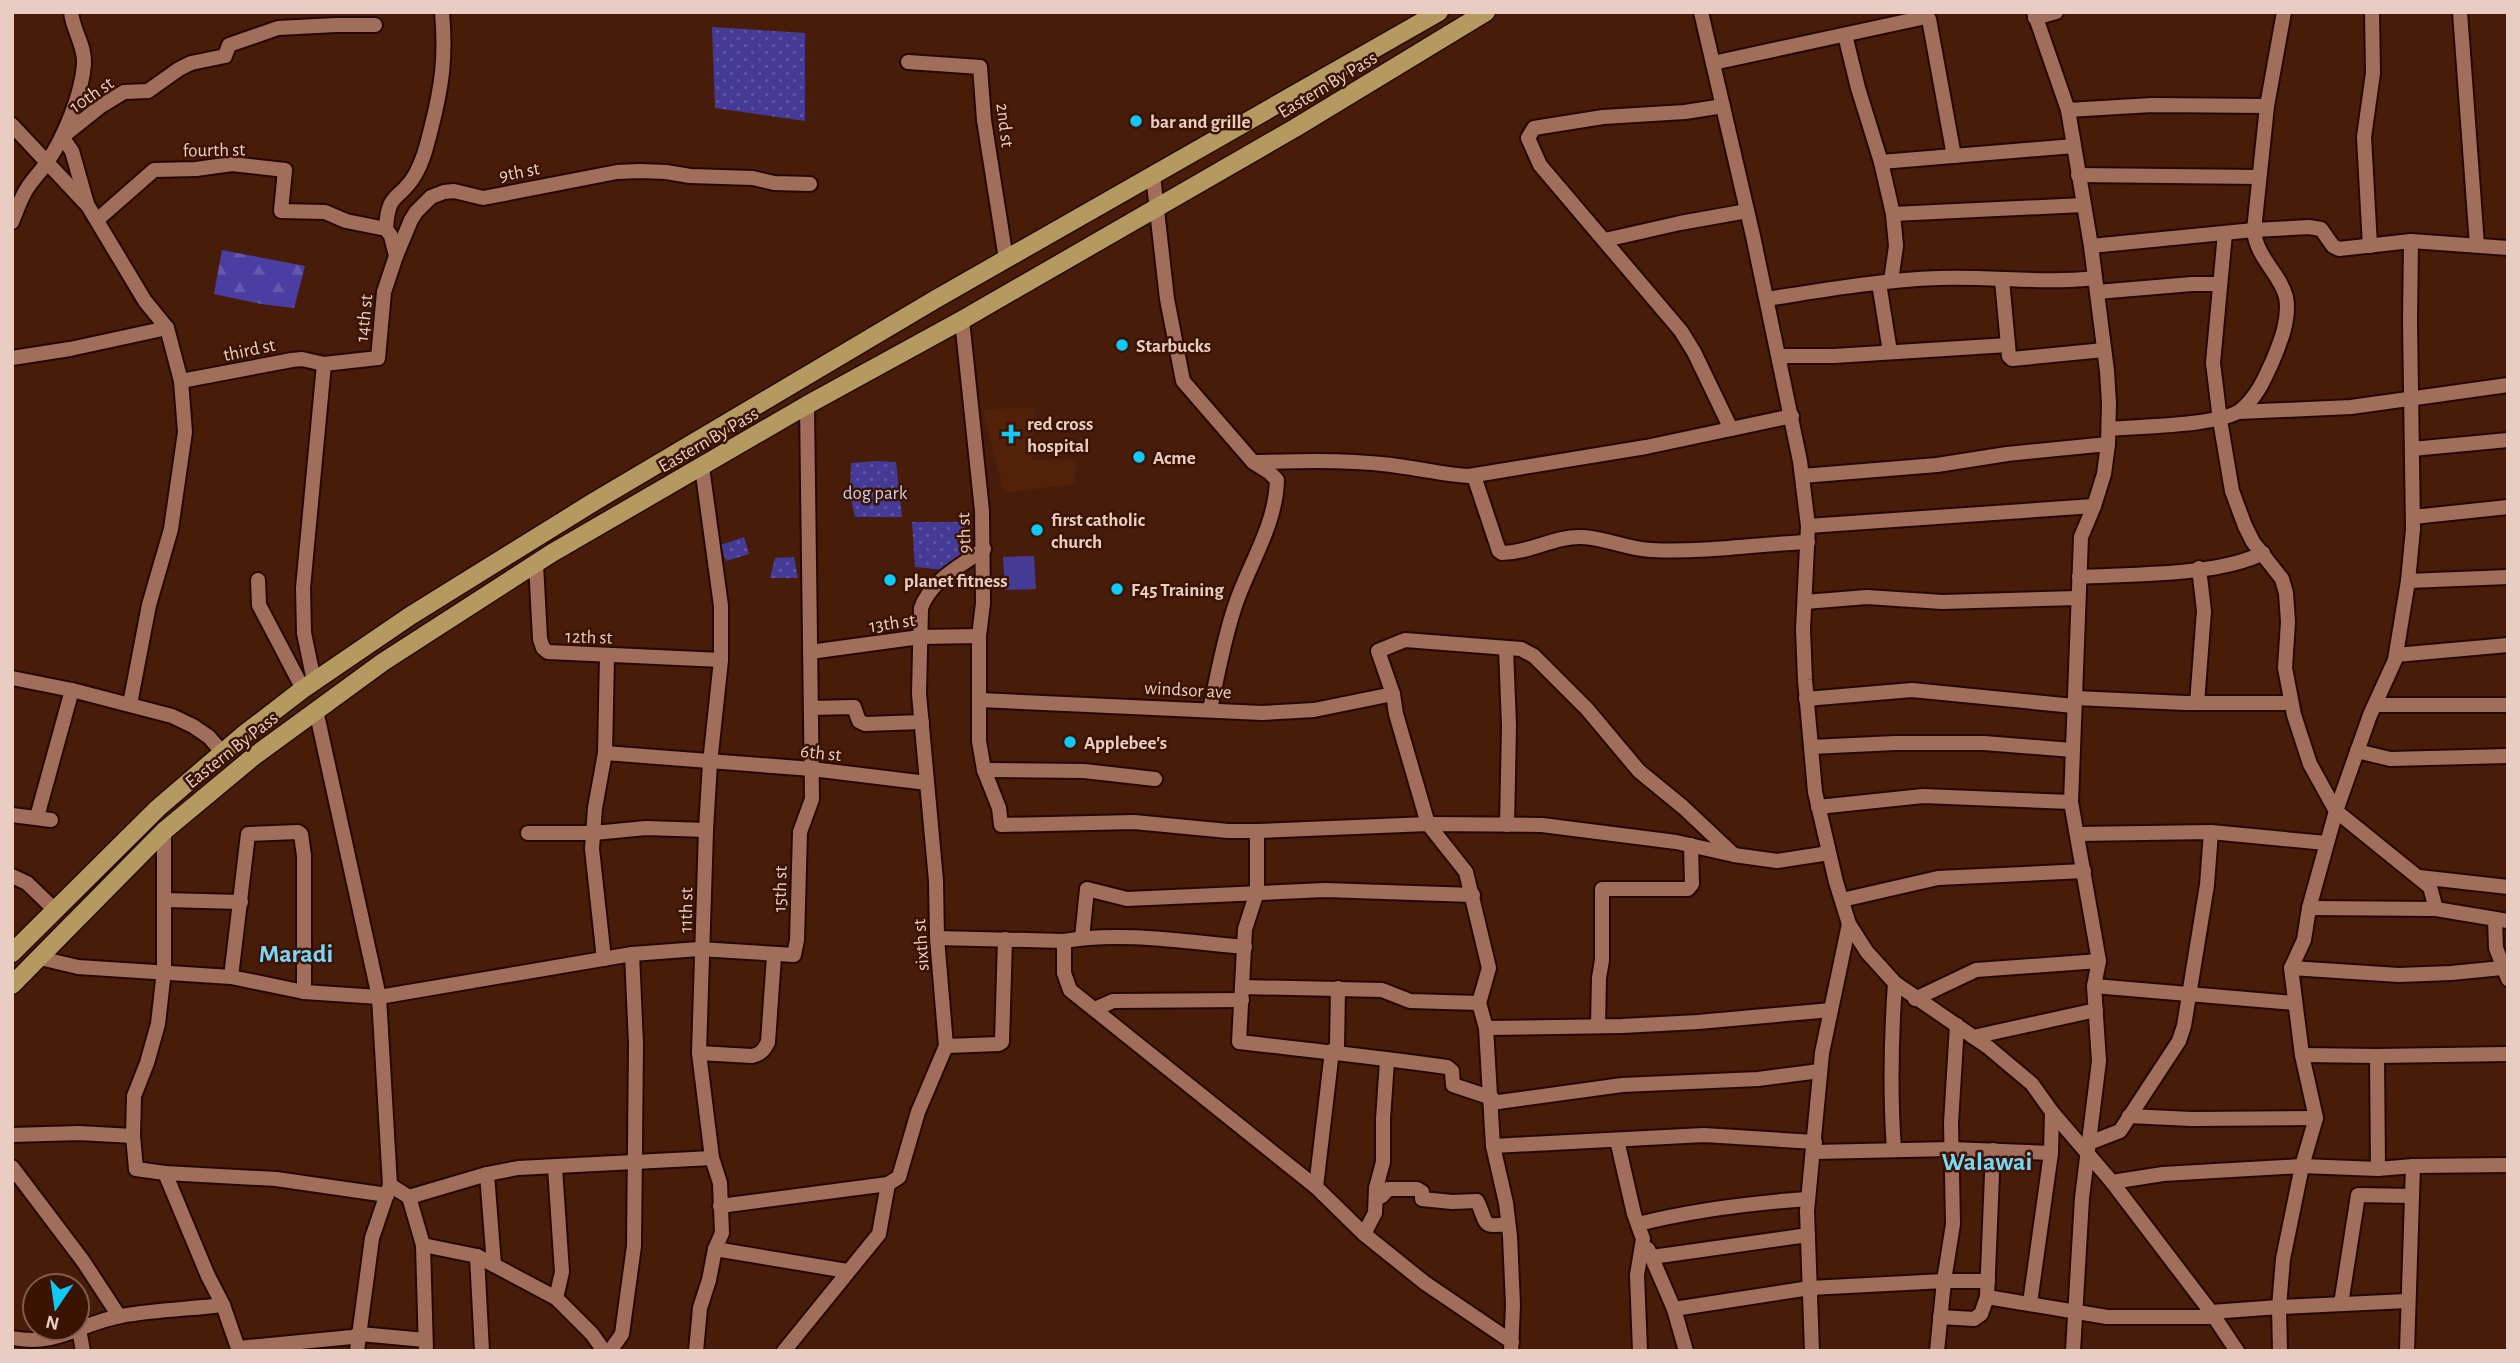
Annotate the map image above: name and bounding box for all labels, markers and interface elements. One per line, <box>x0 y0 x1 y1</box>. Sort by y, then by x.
street label: Eastern By Pass <box>1275 48 1381 122</box>
street label: 10th st <box>66 74 117 117</box>
street label: 2nd st <box>992 102 1017 148</box>
marker: bar and grille <box>1128 113 1144 129</box>
place label: bar and grille <box>1150 113 1250 132</box>
street label: fourth st <box>183 140 245 161</box>
street label: 9th st <box>497 159 541 186</box>
street label: 14th st <box>353 293 376 343</box>
street label: third st <box>222 336 277 365</box>
marker: Starbucks <box>1114 337 1130 353</box>
place label: Starbucks <box>1136 337 1211 356</box>
street label: Eastern By Pass <box>656 404 762 477</box>
place label: red cross hospital <box>1027 415 1093 456</box>
marker: red cross hospital <box>1001 424 1021 444</box>
marker: Acme <box>1131 449 1147 465</box>
place label: Acme <box>1153 449 1196 468</box>
park label: dog park <box>843 484 908 503</box>
place label: first catholic church <box>1051 511 1146 552</box>
street label: 9th st <box>954 512 975 554</box>
marker: first catholic church <box>1029 522 1045 538</box>
marker: planet fitness <box>882 572 898 588</box>
place label: planet fitness <box>904 572 1008 591</box>
marker: F45 Training <box>1109 581 1125 597</box>
place label: F45 Training <box>1131 581 1224 600</box>
street label: 13th st <box>868 611 917 636</box>
street label: 12th st <box>565 627 613 648</box>
street label: windsor ave <box>1144 679 1232 702</box>
street label: Eastern By Pass <box>182 708 282 792</box>
marker: Applebee's <box>1062 734 1078 750</box>
place label: Applebee's <box>1084 734 1167 753</box>
street label: 6th st <box>799 742 842 765</box>
street label: 15th st <box>770 865 791 913</box>
street label: 11th st <box>677 887 696 933</box>
street label: sixth st <box>910 918 933 972</box>
district label: Maradi <box>259 941 333 967</box>
district label: Walawai <box>1942 1149 2032 1175</box>
north arrow <box>21 1272 91 1342</box>
text: N <box>44 1311 61 1333</box>

